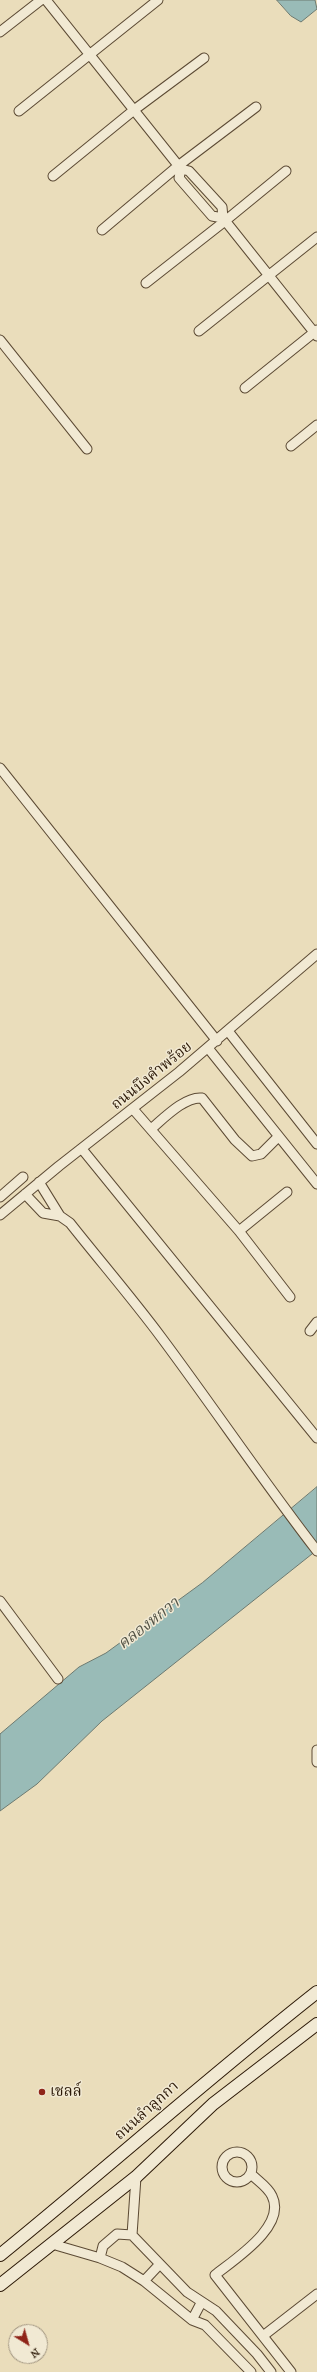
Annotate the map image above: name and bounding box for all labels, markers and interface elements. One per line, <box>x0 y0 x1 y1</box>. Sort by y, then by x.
street label: ถนนบึงคำพร้อย <box>108 1038 196 1114</box>
water label: คลองหกวา <box>114 1594 184 1654</box>
street label: ถนนลำลูกกา <box>111 2078 183 2144</box>
place label: เชลล์ <box>50 2083 82 2101</box>
marker: เชลล์ <box>37 2087 47 2097</box>
north arrow <box>8 2324 48 2364</box>
text: N <box>28 2345 42 2361</box>

